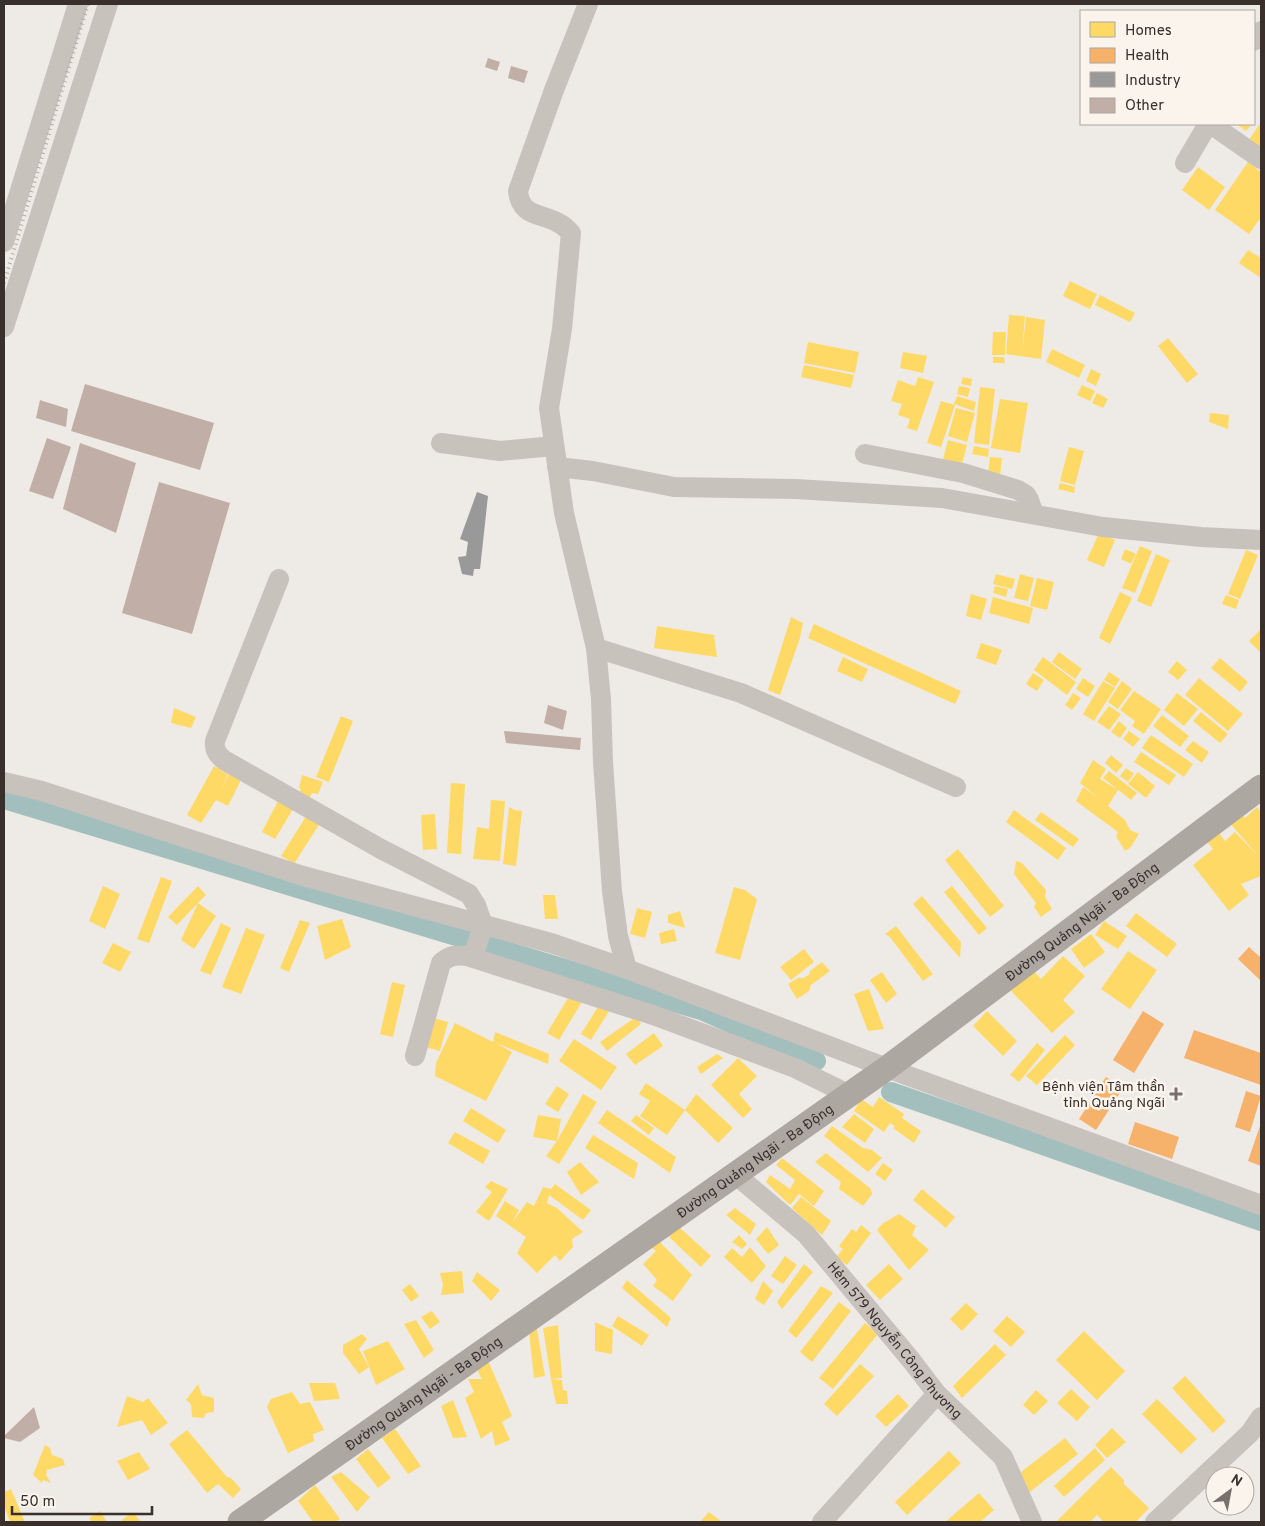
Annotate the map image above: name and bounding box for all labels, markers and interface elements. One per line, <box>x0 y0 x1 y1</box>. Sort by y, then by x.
legend <box>1080 10 1255 125</box>
text: Homes <box>1125 22 1172 41</box>
text: Health <box>1125 47 1169 66</box>
text: Industry <box>1125 72 1181 91</box>
text: Other <box>1125 97 1164 116</box>
street label: Đường Quảng Ngãi - Ba Động <box>1003 860 1163 986</box>
place label: Bệnh viện Tâm thần tỉnh Quảng Ngãi <box>1042 1079 1165 1112</box>
marker: Bệnh viện Tâm thần tỉnh Quảng Ngãi <box>1169 1087 1183 1101</box>
street label: Đường Quảng Ngãi - Ba Động <box>674 1101 837 1223</box>
street label: Hẻm 579 Nguyễn Công Phương <box>823 1259 965 1423</box>
street label: Đường Quảng Ngãi - Ba Động <box>343 1334 506 1455</box>
north arrow <box>1205 1466 1255 1516</box>
text: N <box>1227 1471 1245 1491</box>
scale bar <box>12 1484 152 1516</box>
text: 50 m <box>20 1493 55 1512</box>

